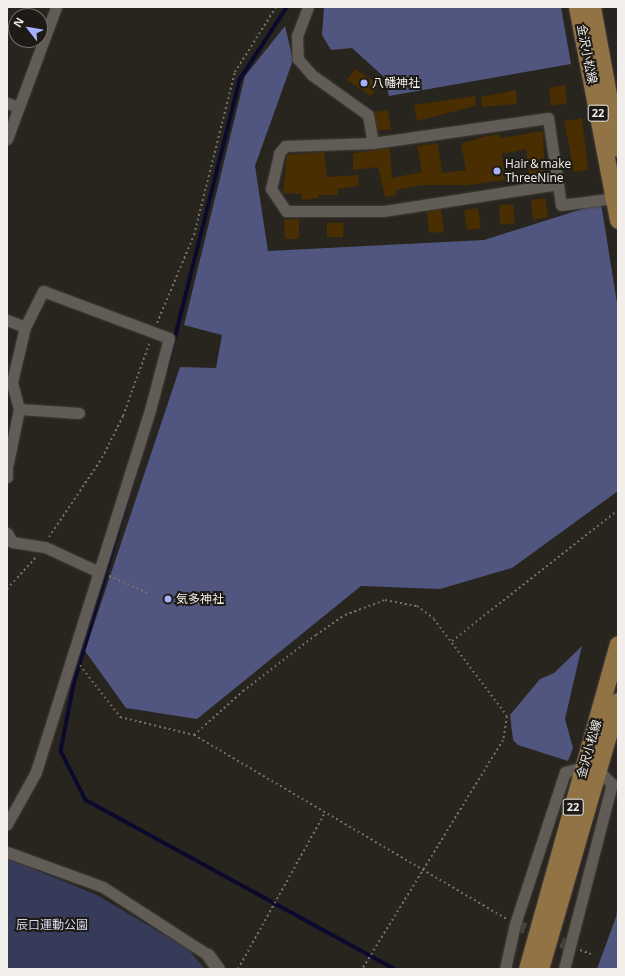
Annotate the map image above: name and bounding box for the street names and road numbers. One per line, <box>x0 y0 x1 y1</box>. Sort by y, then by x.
street label: 金沢小松線 <box>574 23 600 85</box>
road number: 22 <box>587 104 609 122</box>
street label: 金沢小松線 <box>574 718 604 780</box>
road number: 22 <box>562 798 584 816</box>

